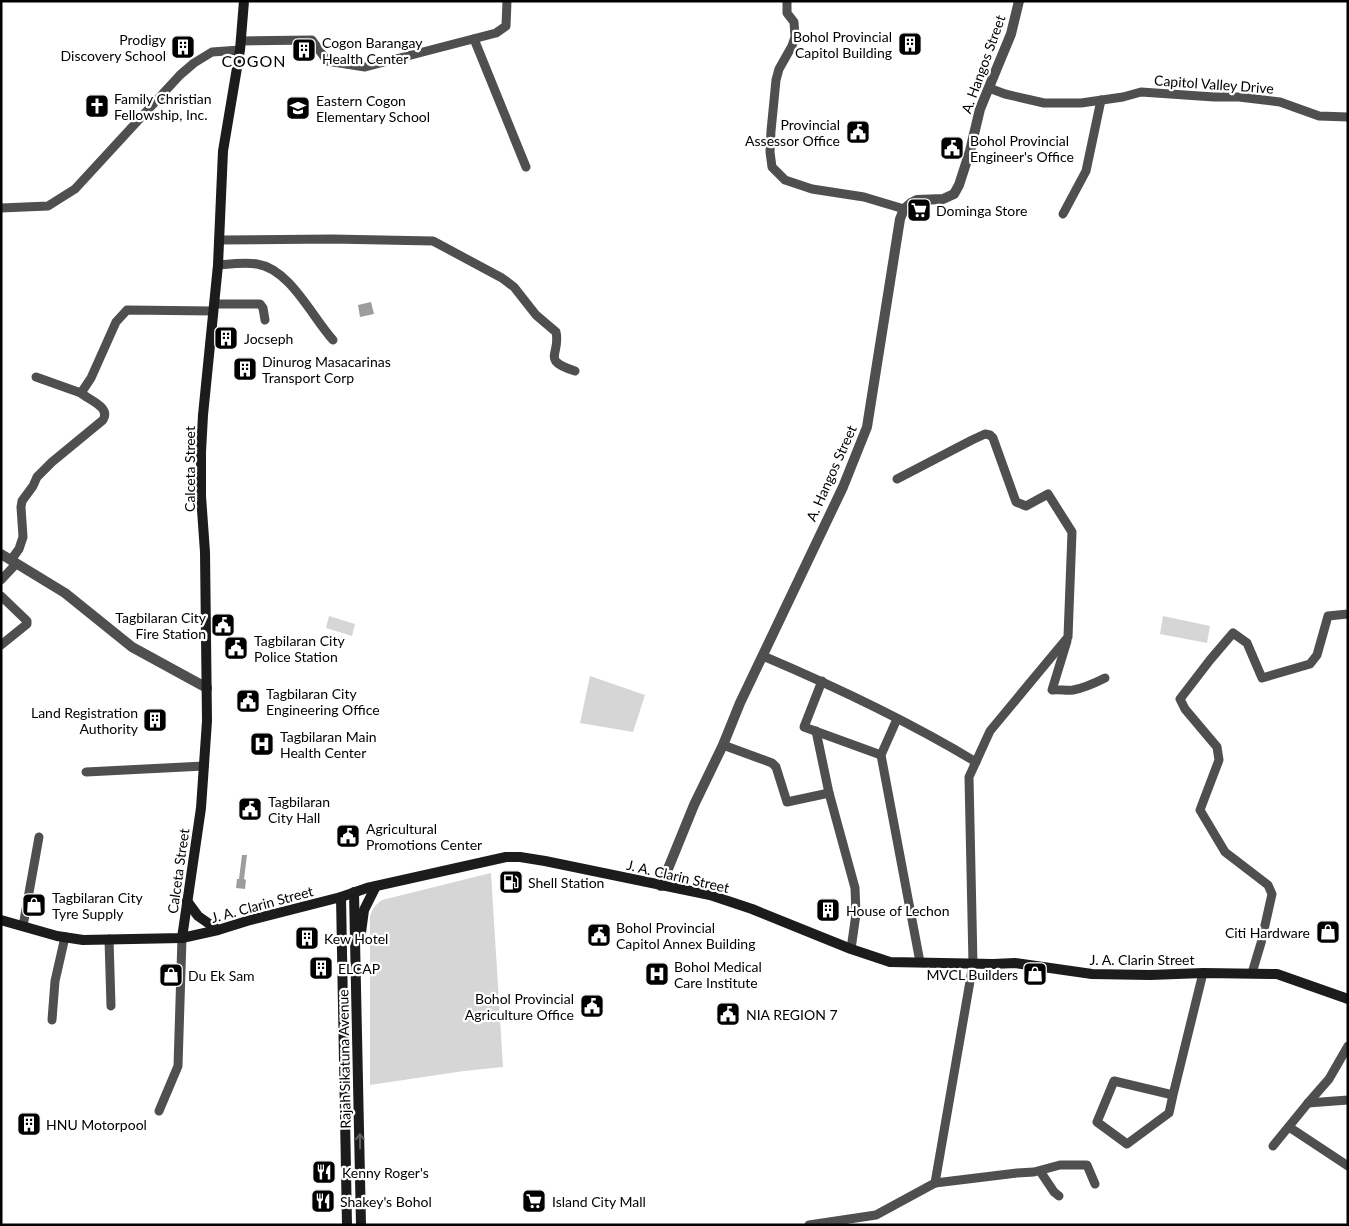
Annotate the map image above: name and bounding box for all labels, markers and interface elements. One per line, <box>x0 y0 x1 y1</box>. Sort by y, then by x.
street label: A. Hangos Street <box>957 13 1009 115</box>
place label: Bohol Provincial Capitol Building <box>793 28 892 61</box>
place label: Prodigy Discovery School <box>61 31 167 64</box>
building icon: Bohol Provincial Capitol Building <box>897 31 923 57</box>
building icon: Prodigy Discovery School <box>170 34 196 60</box>
place label: Cogon Barangay Health Center <box>322 34 423 67</box>
building icon: Cogon Barangay Health Center <box>291 37 317 63</box>
district label: COGON <box>222 51 286 70</box>
street label: Capitol Valley Drive <box>1154 71 1274 97</box>
place label: Family Christian Fellowship, Inc. <box>114 90 212 123</box>
place label: Eastern Cogon Elementary School <box>316 92 430 125</box>
church icon: Family Christian Fellowship, Inc. <box>84 93 110 119</box>
school or university icon: Eastern Cogon Elementary School <box>285 95 311 121</box>
place label: Provincial Assessor Office <box>745 116 840 149</box>
public building icon: Provincial Assessor Office <box>845 119 871 145</box>
place label: Bohol Provincial Engineer's Office <box>970 132 1074 165</box>
public building icon: Bohol Provincial Engineer's Office <box>939 135 965 161</box>
supermarket icon: Dominga Store <box>906 197 932 223</box>
place label: Dominga Store <box>936 202 1027 219</box>
building icon: Jocseph <box>213 325 239 351</box>
place label: Jocseph <box>244 330 293 347</box>
place label: Dinurog Masacarinas Transport Corp <box>262 353 391 386</box>
building icon: Dinurog Masacarinas Transport Corp <box>232 356 258 382</box>
street label: A. Hangos Street <box>802 422 860 524</box>
street label: Calceta Street <box>181 426 198 512</box>
place label: Tagbilaran City Fire Station <box>115 609 207 642</box>
public building icon: Tagbilaran City Fire Station <box>210 612 236 638</box>
place label: Tagbilaran City Police Station <box>254 632 345 665</box>
public building icon: Tagbilaran City Police Station <box>223 635 249 661</box>
place label: Tagbilaran City Engineering Office <box>266 685 380 718</box>
public building icon: Tagbilaran City Engineering Office <box>235 688 261 714</box>
place label: Land Registration Authority <box>31 704 139 737</box>
building icon: Land Registration Authority <box>142 707 168 733</box>
place label: Tagbilaran Main Health Center <box>280 728 377 761</box>
hospital icon: Tagbilaran Main Health Center <box>249 731 275 757</box>
place label: Tagbilaran City Hall <box>268 793 330 826</box>
public building icon: Tagbilaran City Hall <box>237 796 263 822</box>
place label: Agricultural Promotions Center <box>366 820 482 853</box>
public building icon: Agricultural Promotions Center <box>335 823 361 849</box>
street label: Calceta Street <box>164 827 192 915</box>
street label: J. A. Clarin Street <box>625 856 731 896</box>
fuel station icon: Shell Station <box>498 869 524 895</box>
place label: Shell Station <box>528 874 604 891</box>
street label: J. A. Clarin Street <box>209 882 315 926</box>
place label: Tagbilaran City Tyre Supply <box>52 889 143 922</box>
shop icon: Tagbilaran City Tyre Supply <box>21 892 47 918</box>
building icon: House of Lechon <box>815 897 841 923</box>
place label: House of Lechon <box>846 902 950 919</box>
place label: Bohol Provincial Capitol Annex Building <box>616 919 755 952</box>
shop icon: Citi Hardware <box>1315 919 1341 945</box>
public building icon: Bohol Provincial Capitol Annex Building <box>586 922 612 948</box>
place label: Citi Hardware <box>1225 924 1310 941</box>
building icon: Kew Hotel <box>294 925 320 951</box>
place label: Kew Hotel <box>324 930 388 947</box>
street label: J. A. Clarin Street <box>1090 951 1194 968</box>
building icon: ELCAP <box>308 955 334 981</box>
place label: Bohol Medical Care Institute <box>674 958 762 991</box>
place label: ELCAP <box>338 960 380 977</box>
hospital icon: Bohol Medical Care Institute <box>644 961 670 987</box>
shop icon: MVCL Builders <box>1022 961 1048 987</box>
shop icon: Du Ek Sam <box>158 962 184 988</box>
place label: MVCL Builders <box>926 966 1018 983</box>
place label: Du Ek Sam <box>188 967 255 984</box>
street label: Rajah Sikatuna Avenue <box>334 989 354 1129</box>
place label: Bohol Provincial Agriculture Office <box>465 990 574 1023</box>
public building icon: Bohol Provincial Agriculture Office <box>579 993 605 1019</box>
public building icon: NIA REGION 7 <box>715 1001 741 1027</box>
place label: NIA REGION 7 <box>746 1006 838 1023</box>
building icon: HNU Motorpool <box>16 1111 42 1137</box>
place label: HNU Motorpool <box>46 1116 147 1133</box>
one-way arrow <box>355 1133 365 1150</box>
restaurant icon: Kenny Roger's <box>311 1159 337 1185</box>
place label: Kenny Roger's <box>342 1164 429 1181</box>
restaurant icon: Shakey's Bohol <box>310 1188 336 1214</box>
supermarket icon: Island City Mall <box>521 1188 547 1214</box>
place label: Shakey's Bohol <box>340 1193 432 1210</box>
place label: Island City Mall <box>552 1193 646 1210</box>

